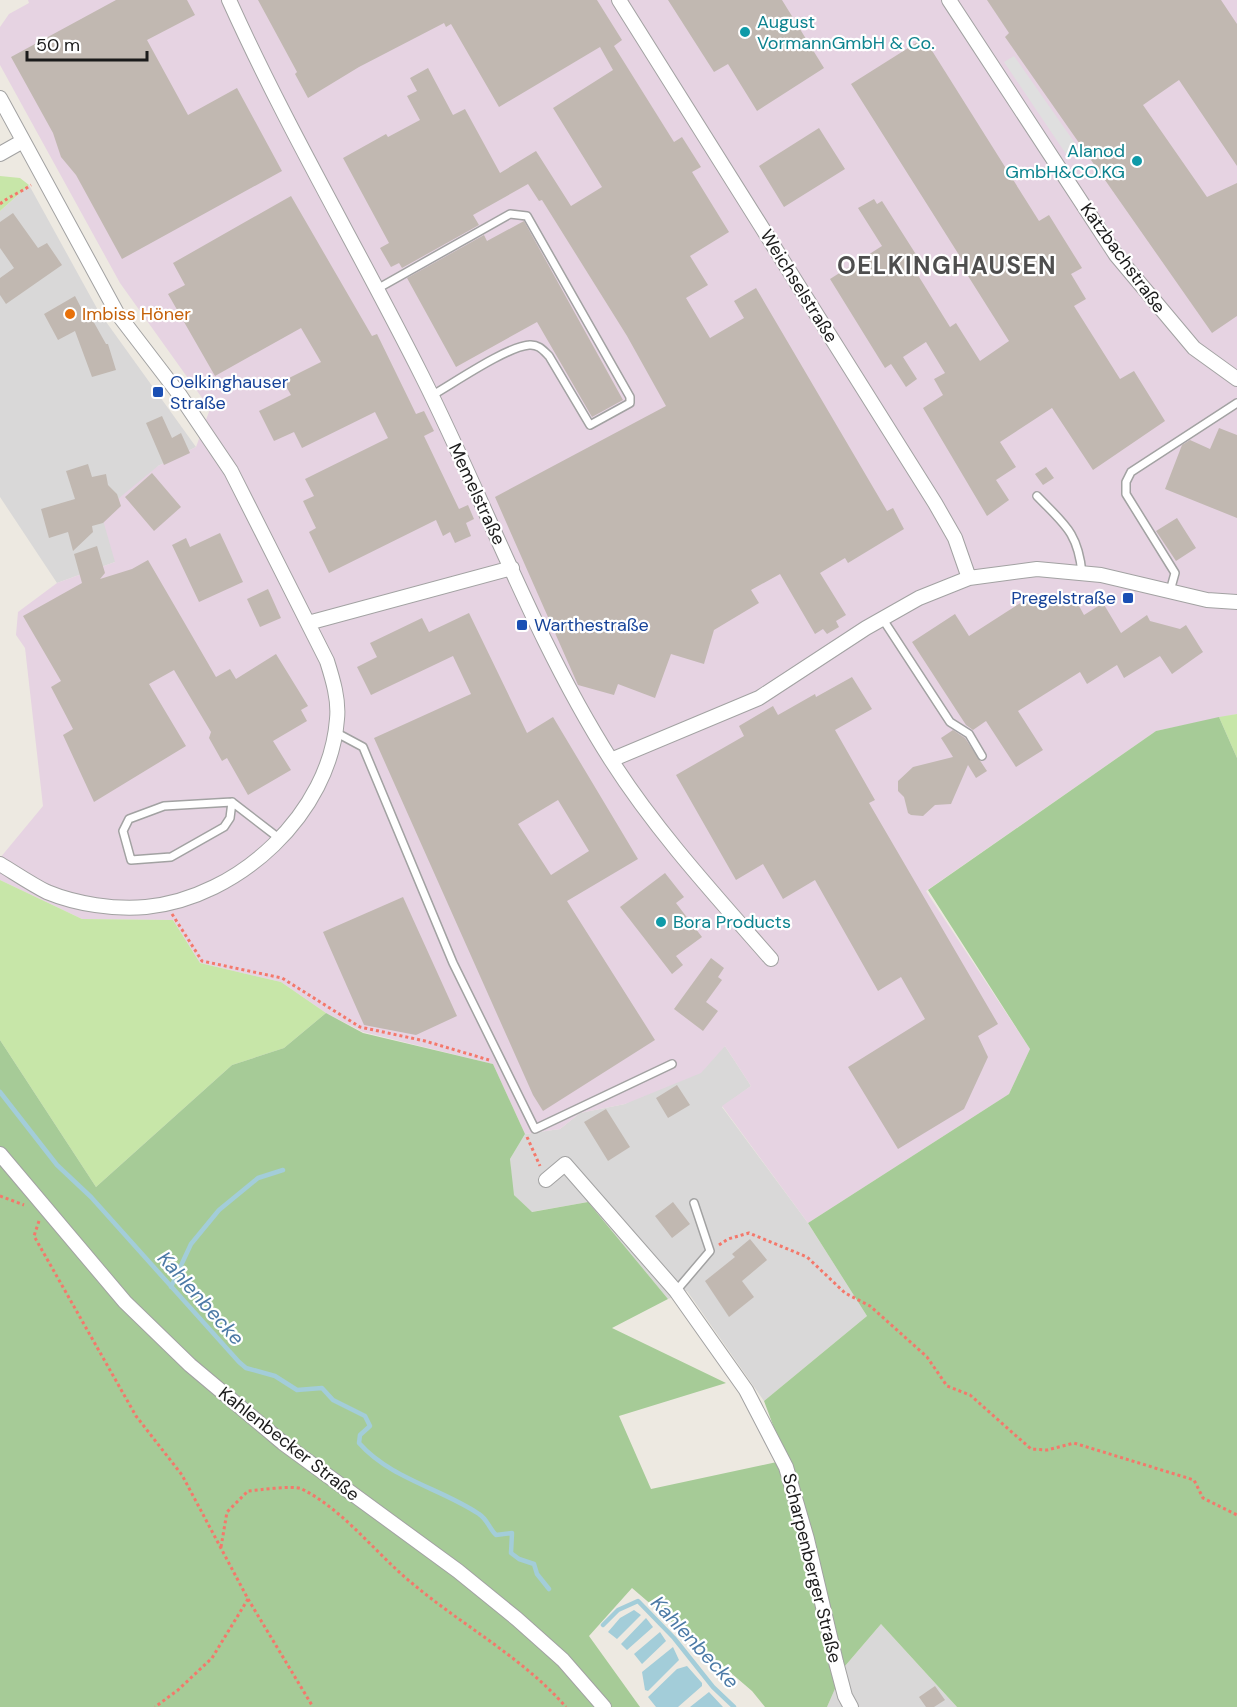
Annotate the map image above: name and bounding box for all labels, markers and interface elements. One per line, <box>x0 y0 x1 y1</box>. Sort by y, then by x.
place label: August VormannGmbH & Co. <box>757 10 935 55</box>
scale bar <box>27 24 147 62</box>
marker: August VormannGmbH & Co. <box>738 25 752 39</box>
text: 50 m <box>36 33 80 57</box>
place label: Alanod GmbH&CO.KG <box>1005 139 1125 184</box>
marker: Alanod GmbH&CO.KG <box>1130 154 1144 168</box>
street label: Katzbachstraße <box>1075 198 1171 318</box>
street label: Weichselstraße <box>755 225 843 347</box>
district label: OELKINGHAUSEN <box>837 250 1057 281</box>
place label: Imbiss Höner <box>82 302 191 326</box>
marker: Imbiss Höner <box>63 307 77 321</box>
place label: Oelkinghauser Straße <box>170 370 289 415</box>
marker: Oelkinghauser Straße <box>151 385 165 399</box>
street label: Memelstraße <box>443 439 511 549</box>
place label: Pregelstraße <box>1011 586 1116 610</box>
marker: Pregelstraße <box>1121 591 1135 605</box>
place label: Warthestraße <box>534 613 649 637</box>
marker: Warthestraße <box>515 618 529 632</box>
place label: Bora Products <box>673 910 791 934</box>
marker: Bora Products <box>654 915 668 929</box>
water label: Kahlenbecke <box>152 1246 250 1350</box>
street label: Kahlenbecker Straße <box>214 1381 364 1507</box>
street label: Scharpenberger Straße <box>777 1471 847 1665</box>
water label: Kahlenbecke <box>645 1590 745 1694</box>

